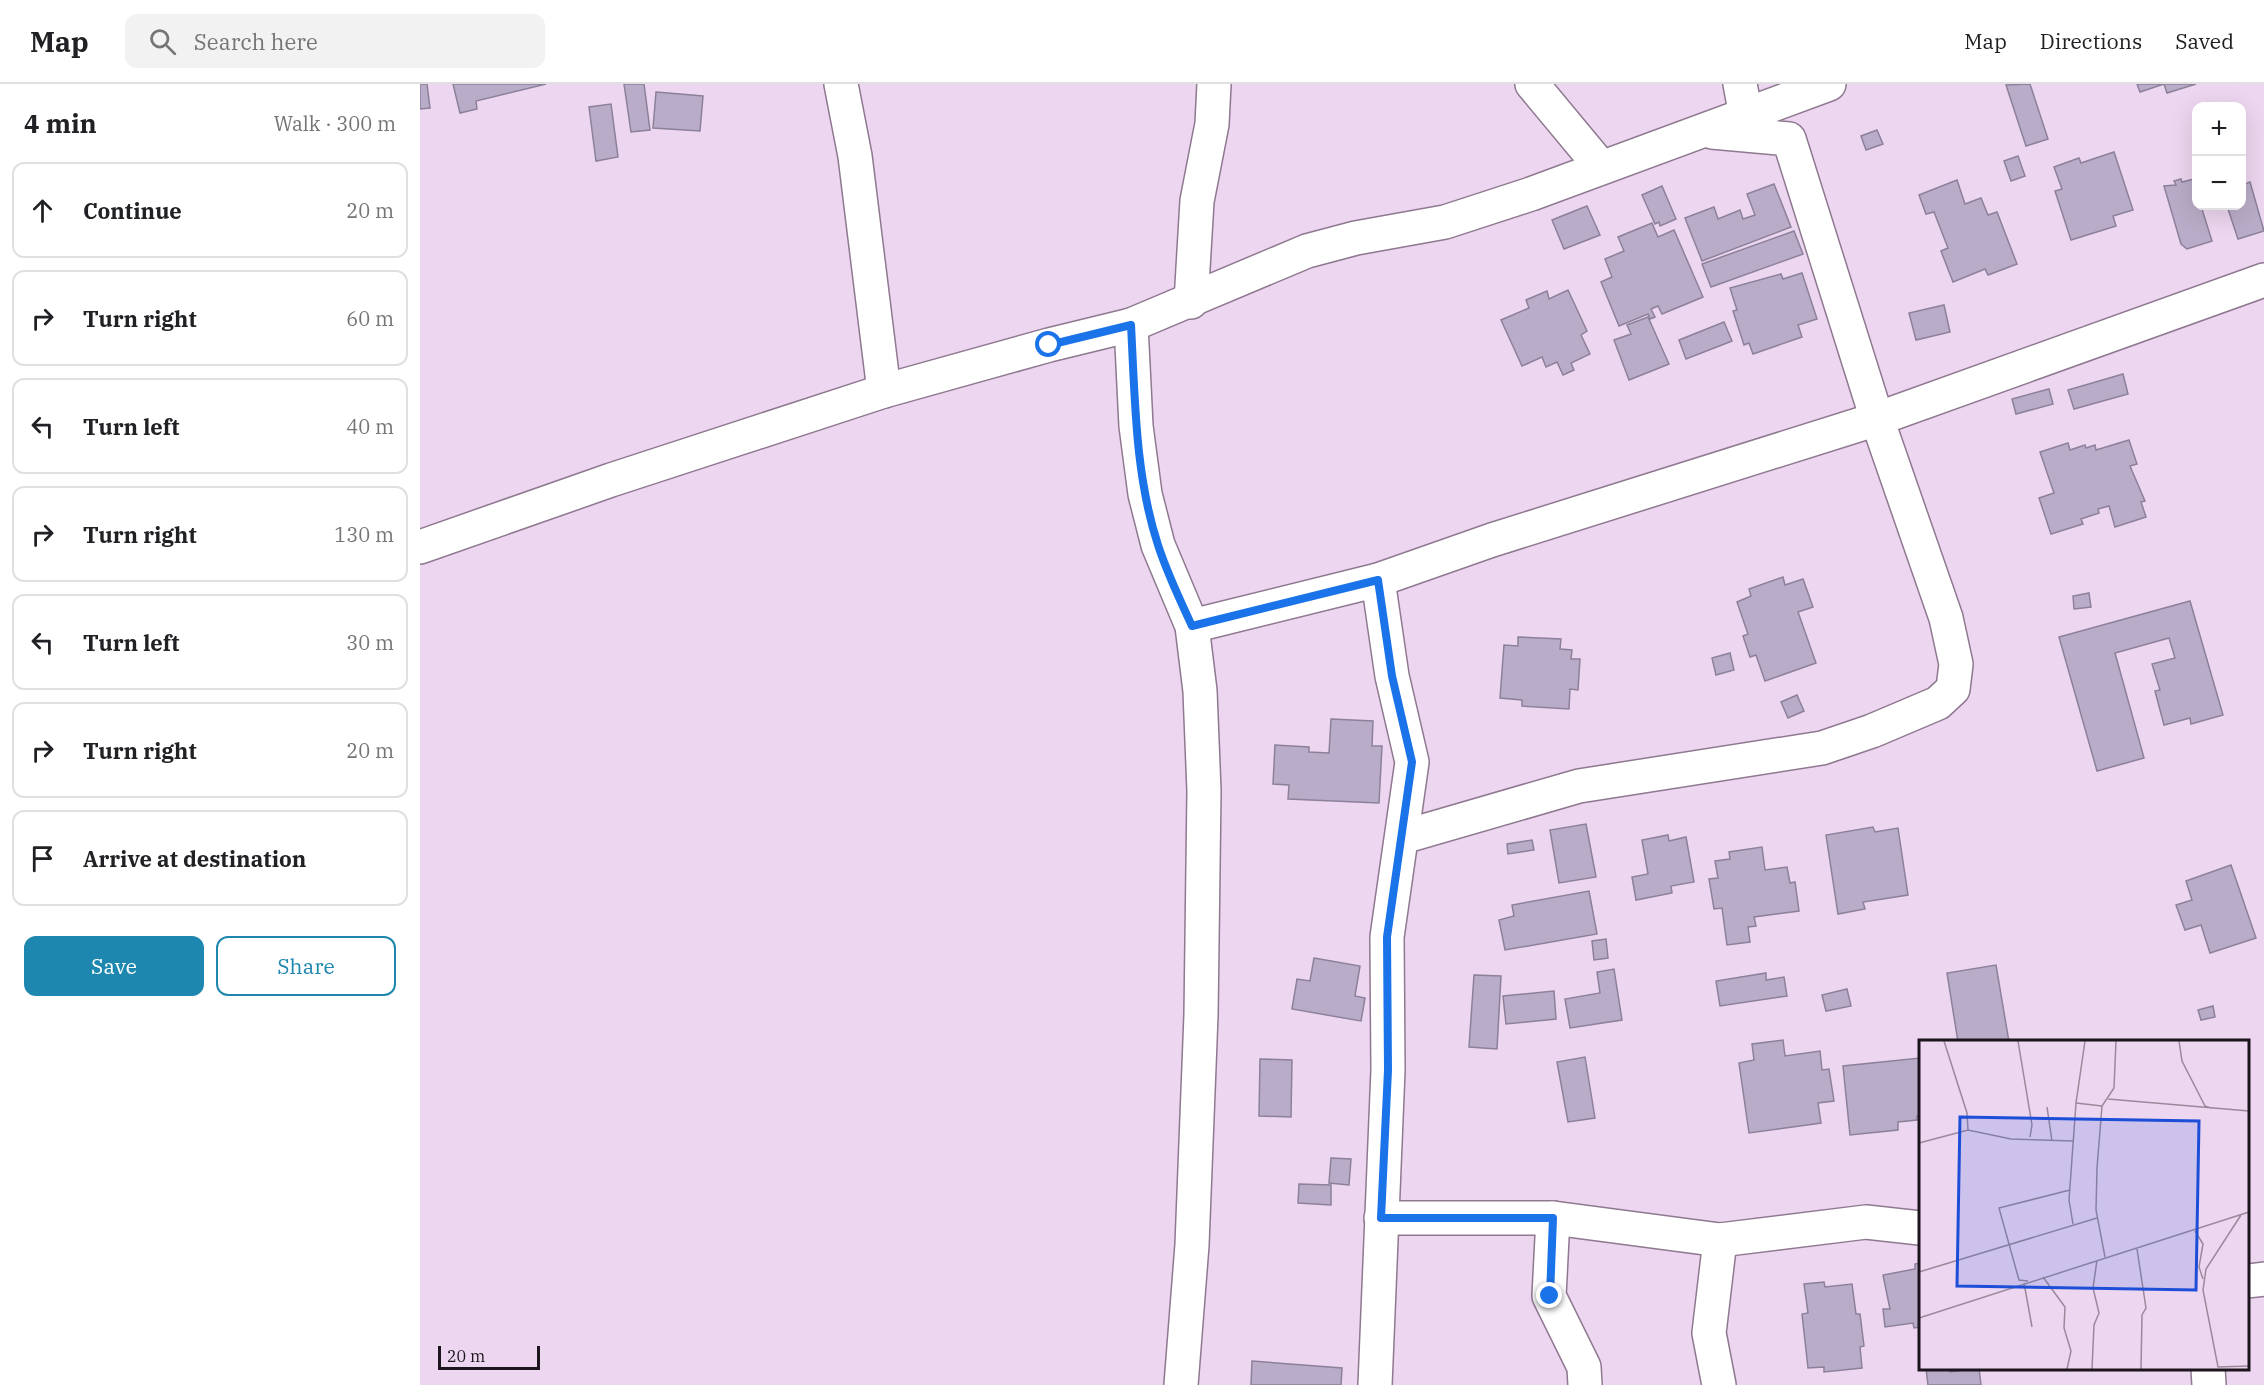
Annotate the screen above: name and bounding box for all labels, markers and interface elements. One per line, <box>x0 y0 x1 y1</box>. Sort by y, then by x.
search box <box>125 14 545 68</box>
text: Map <box>30 23 89 60</box>
icon: search <box>146 25 179 58</box>
text: Search here <box>194 27 318 56</box>
text: Map <box>1964 27 2007 55</box>
text: Directions <box>2040 27 2142 55</box>
text: Saved <box>2175 27 2234 55</box>
map controls <box>2192 102 2246 210</box>
button: + <box>2192 102 2246 156</box>
text: 4 min <box>24 106 97 140</box>
text: Walk · 300 m <box>274 110 396 137</box>
button: − <box>2192 156 2246 210</box>
icon: ahead <box>26 194 59 227</box>
text: Continue <box>83 196 182 225</box>
text: 20 m <box>346 197 394 224</box>
icon: right <box>26 302 59 335</box>
text: Turn right <box>83 304 197 333</box>
text: 60 m <box>346 305 394 332</box>
route start <box>1035 331 1061 357</box>
icon: left <box>26 410 59 443</box>
text: Turn left <box>83 412 179 441</box>
text: 40 m <box>346 413 394 440</box>
icon: right <box>26 518 59 551</box>
text: Turn right <box>83 520 197 549</box>
text: 130 m <box>334 521 394 548</box>
icon: left <box>26 626 59 659</box>
text: Turn left <box>83 628 179 657</box>
text: 30 m <box>346 629 394 656</box>
icon: right <box>26 734 59 767</box>
text: Turn right <box>83 736 197 765</box>
text: 20 m <box>346 737 394 764</box>
icon: arrive <box>26 842 59 875</box>
text: Arrive at destination <box>83 844 306 873</box>
button: Save <box>24 936 204 996</box>
button: Share <box>216 936 396 996</box>
inset map <box>1919 1040 2249 1370</box>
route end <box>1536 1282 1562 1308</box>
scale bar <box>438 1343 540 1370</box>
text: 20 m <box>447 1346 485 1366</box>

